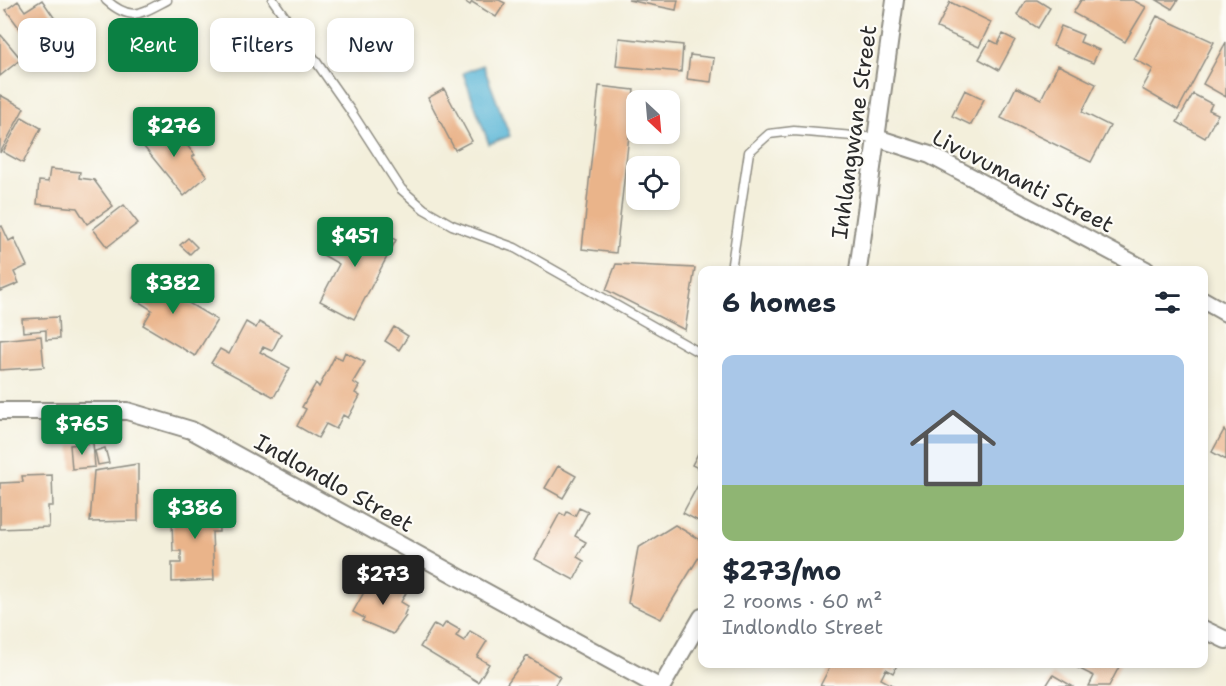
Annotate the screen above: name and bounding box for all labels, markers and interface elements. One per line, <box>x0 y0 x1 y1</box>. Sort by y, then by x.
chip: Buy <box>18 18 96 72</box>
chip: Rent <box>108 18 198 72</box>
chip: Filters <box>210 18 315 72</box>
chip: New <box>327 18 414 72</box>
street label: Inhlangwane Street <box>825 23 883 241</box>
north arrow <box>626 90 680 144</box>
map controls <box>626 90 680 210</box>
pin: $276 <box>138 107 210 158</box>
text: $276 <box>147 113 201 139</box>
street label: Livuvumanti Street <box>927 123 1119 239</box>
button: locate <box>626 156 680 210</box>
pin: $451 <box>319 217 391 268</box>
text: $451 <box>331 223 379 249</box>
pin: $382 <box>137 264 209 315</box>
text: $382 <box>145 270 201 296</box>
text: 6 homes <box>722 285 836 320</box>
icon: filters <box>1151 286 1184 319</box>
icon: home <box>899 394 1007 502</box>
pin: $765 <box>46 405 118 456</box>
text: $765 <box>55 411 109 437</box>
street label: Indlondlo Street <box>249 427 419 539</box>
pin: $386 <box>159 489 231 540</box>
text: $386 <box>167 495 223 521</box>
text: $273/mo <box>722 553 842 588</box>
pin: $273 <box>347 555 419 606</box>
text: $273 <box>356 561 410 587</box>
text: 2 rooms · 60 m² <box>722 588 882 614</box>
text: Indlondlo Street <box>722 614 883 640</box>

